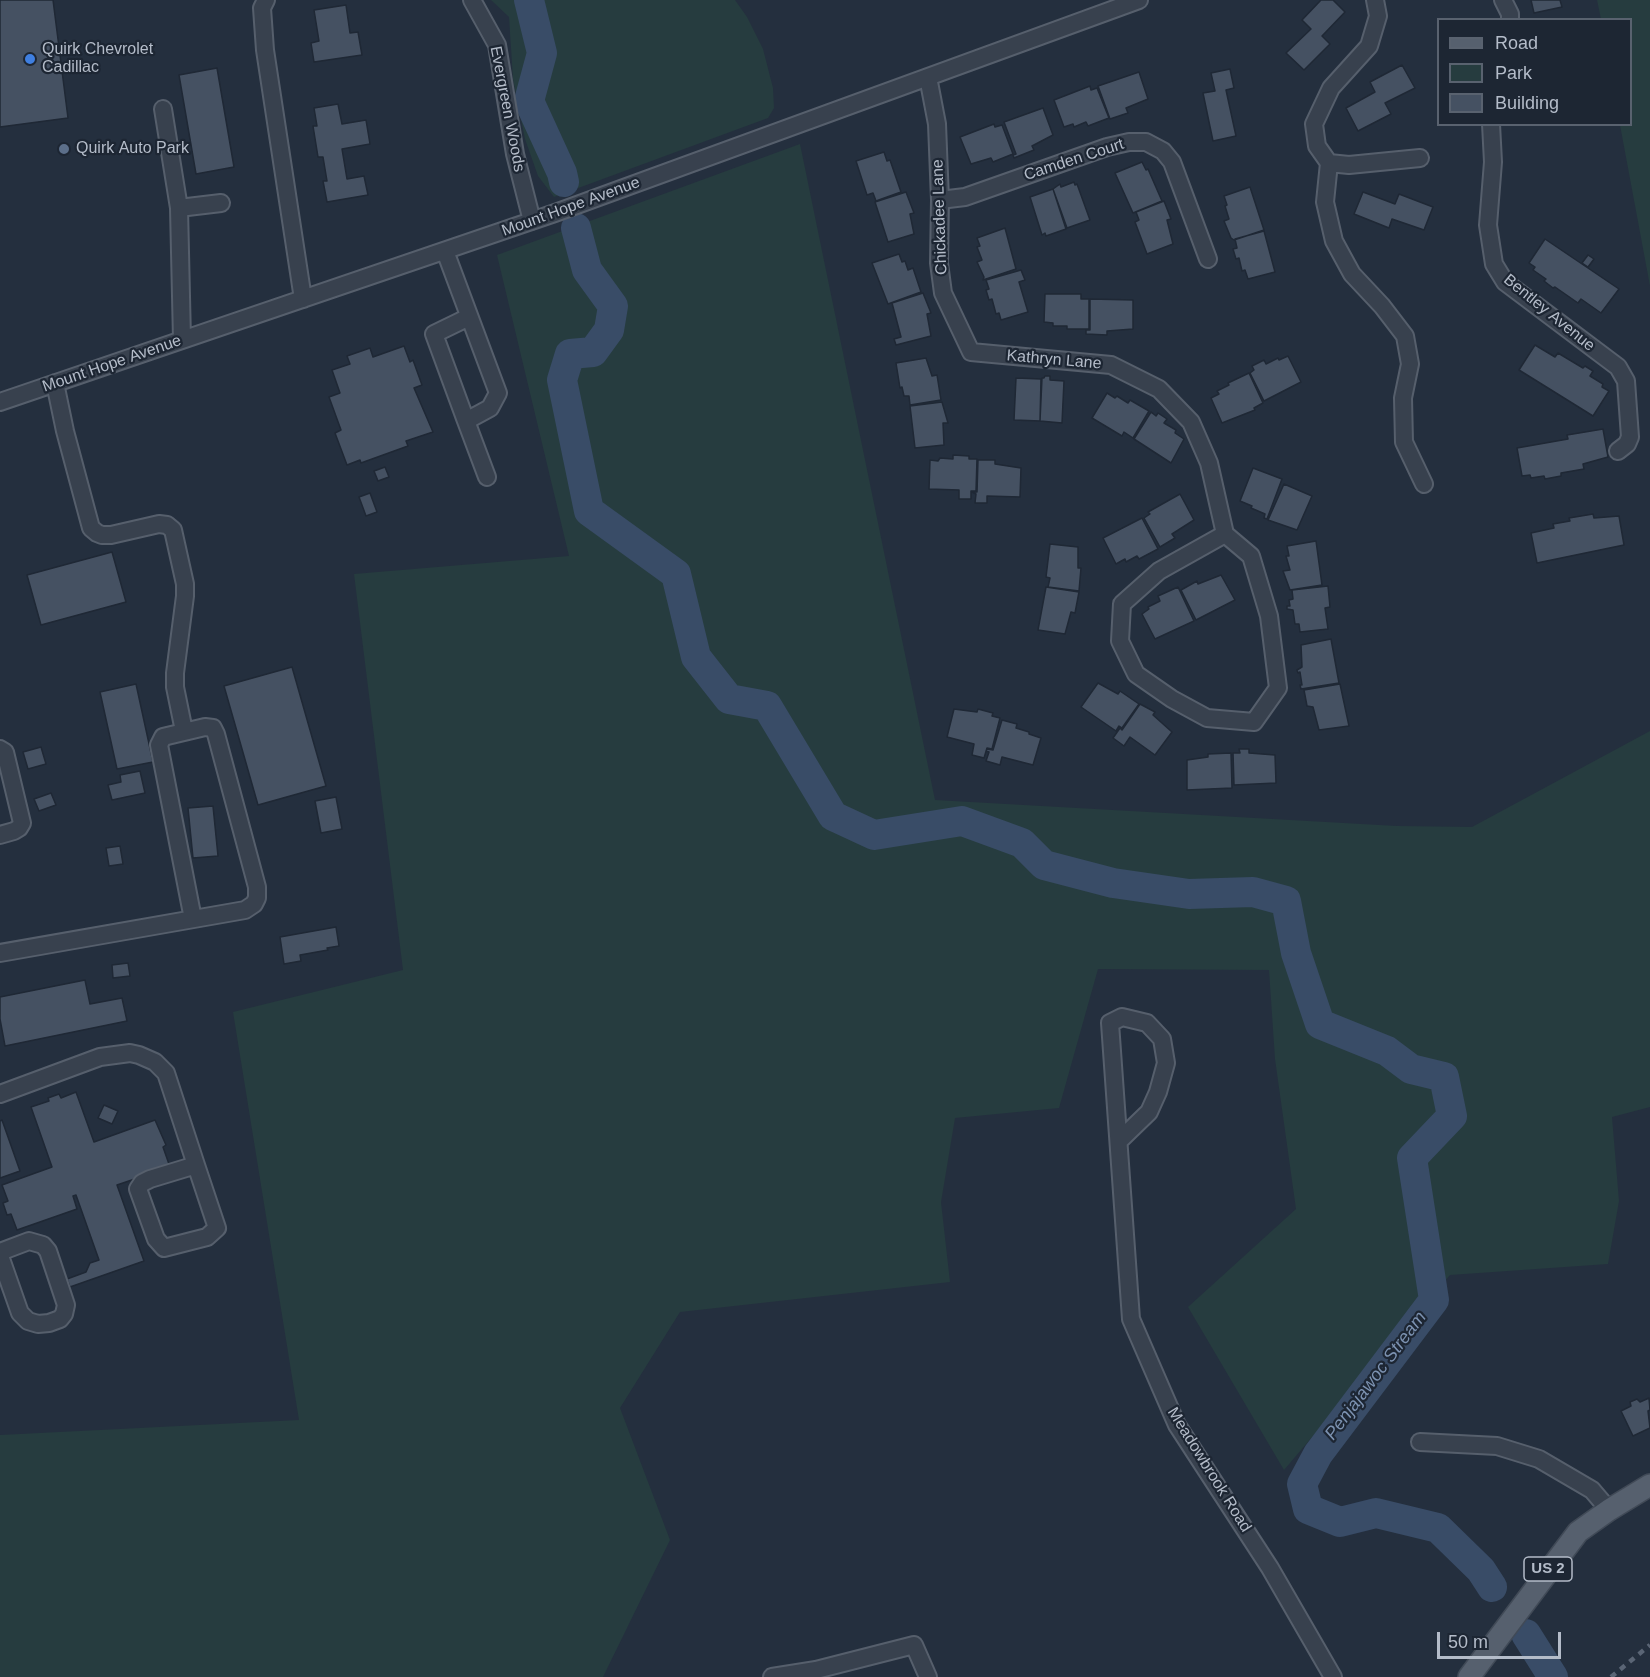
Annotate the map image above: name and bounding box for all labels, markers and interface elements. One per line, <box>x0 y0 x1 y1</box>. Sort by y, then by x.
legend <box>1437 18 1632 126</box>
text: Road <box>1495 33 1538 53</box>
place label: Quirk Chevrolet Cadillac <box>42 40 153 78</box>
street label: Evergreen Woods <box>485 44 529 174</box>
marker: Quirk Chevrolet Cadillac <box>23 52 37 66</box>
text: Park <box>1495 63 1532 83</box>
text: Building <box>1495 93 1559 113</box>
street label: Camden Court <box>1022 135 1126 185</box>
place label: Quirk Auto Park <box>76 139 189 159</box>
marker: Quirk Auto Park <box>57 142 71 156</box>
street label: Chickadee Lane <box>928 159 952 275</box>
street label: Mount Hope Avenue <box>499 173 643 241</box>
street label: Bentley Avenue <box>1500 270 1598 356</box>
street label: Mount Hope Avenue <box>40 331 184 397</box>
street label: Kathryn Lane <box>1006 346 1102 374</box>
water label: Penjajawoc Stream <box>1321 1308 1431 1444</box>
street label: Meadowbrook Road <box>1163 1404 1255 1536</box>
road number: US 2 <box>1524 1557 1572 1581</box>
scale bar <box>1440 1620 1564 1658</box>
text: 50 m <box>1448 1632 1488 1652</box>

